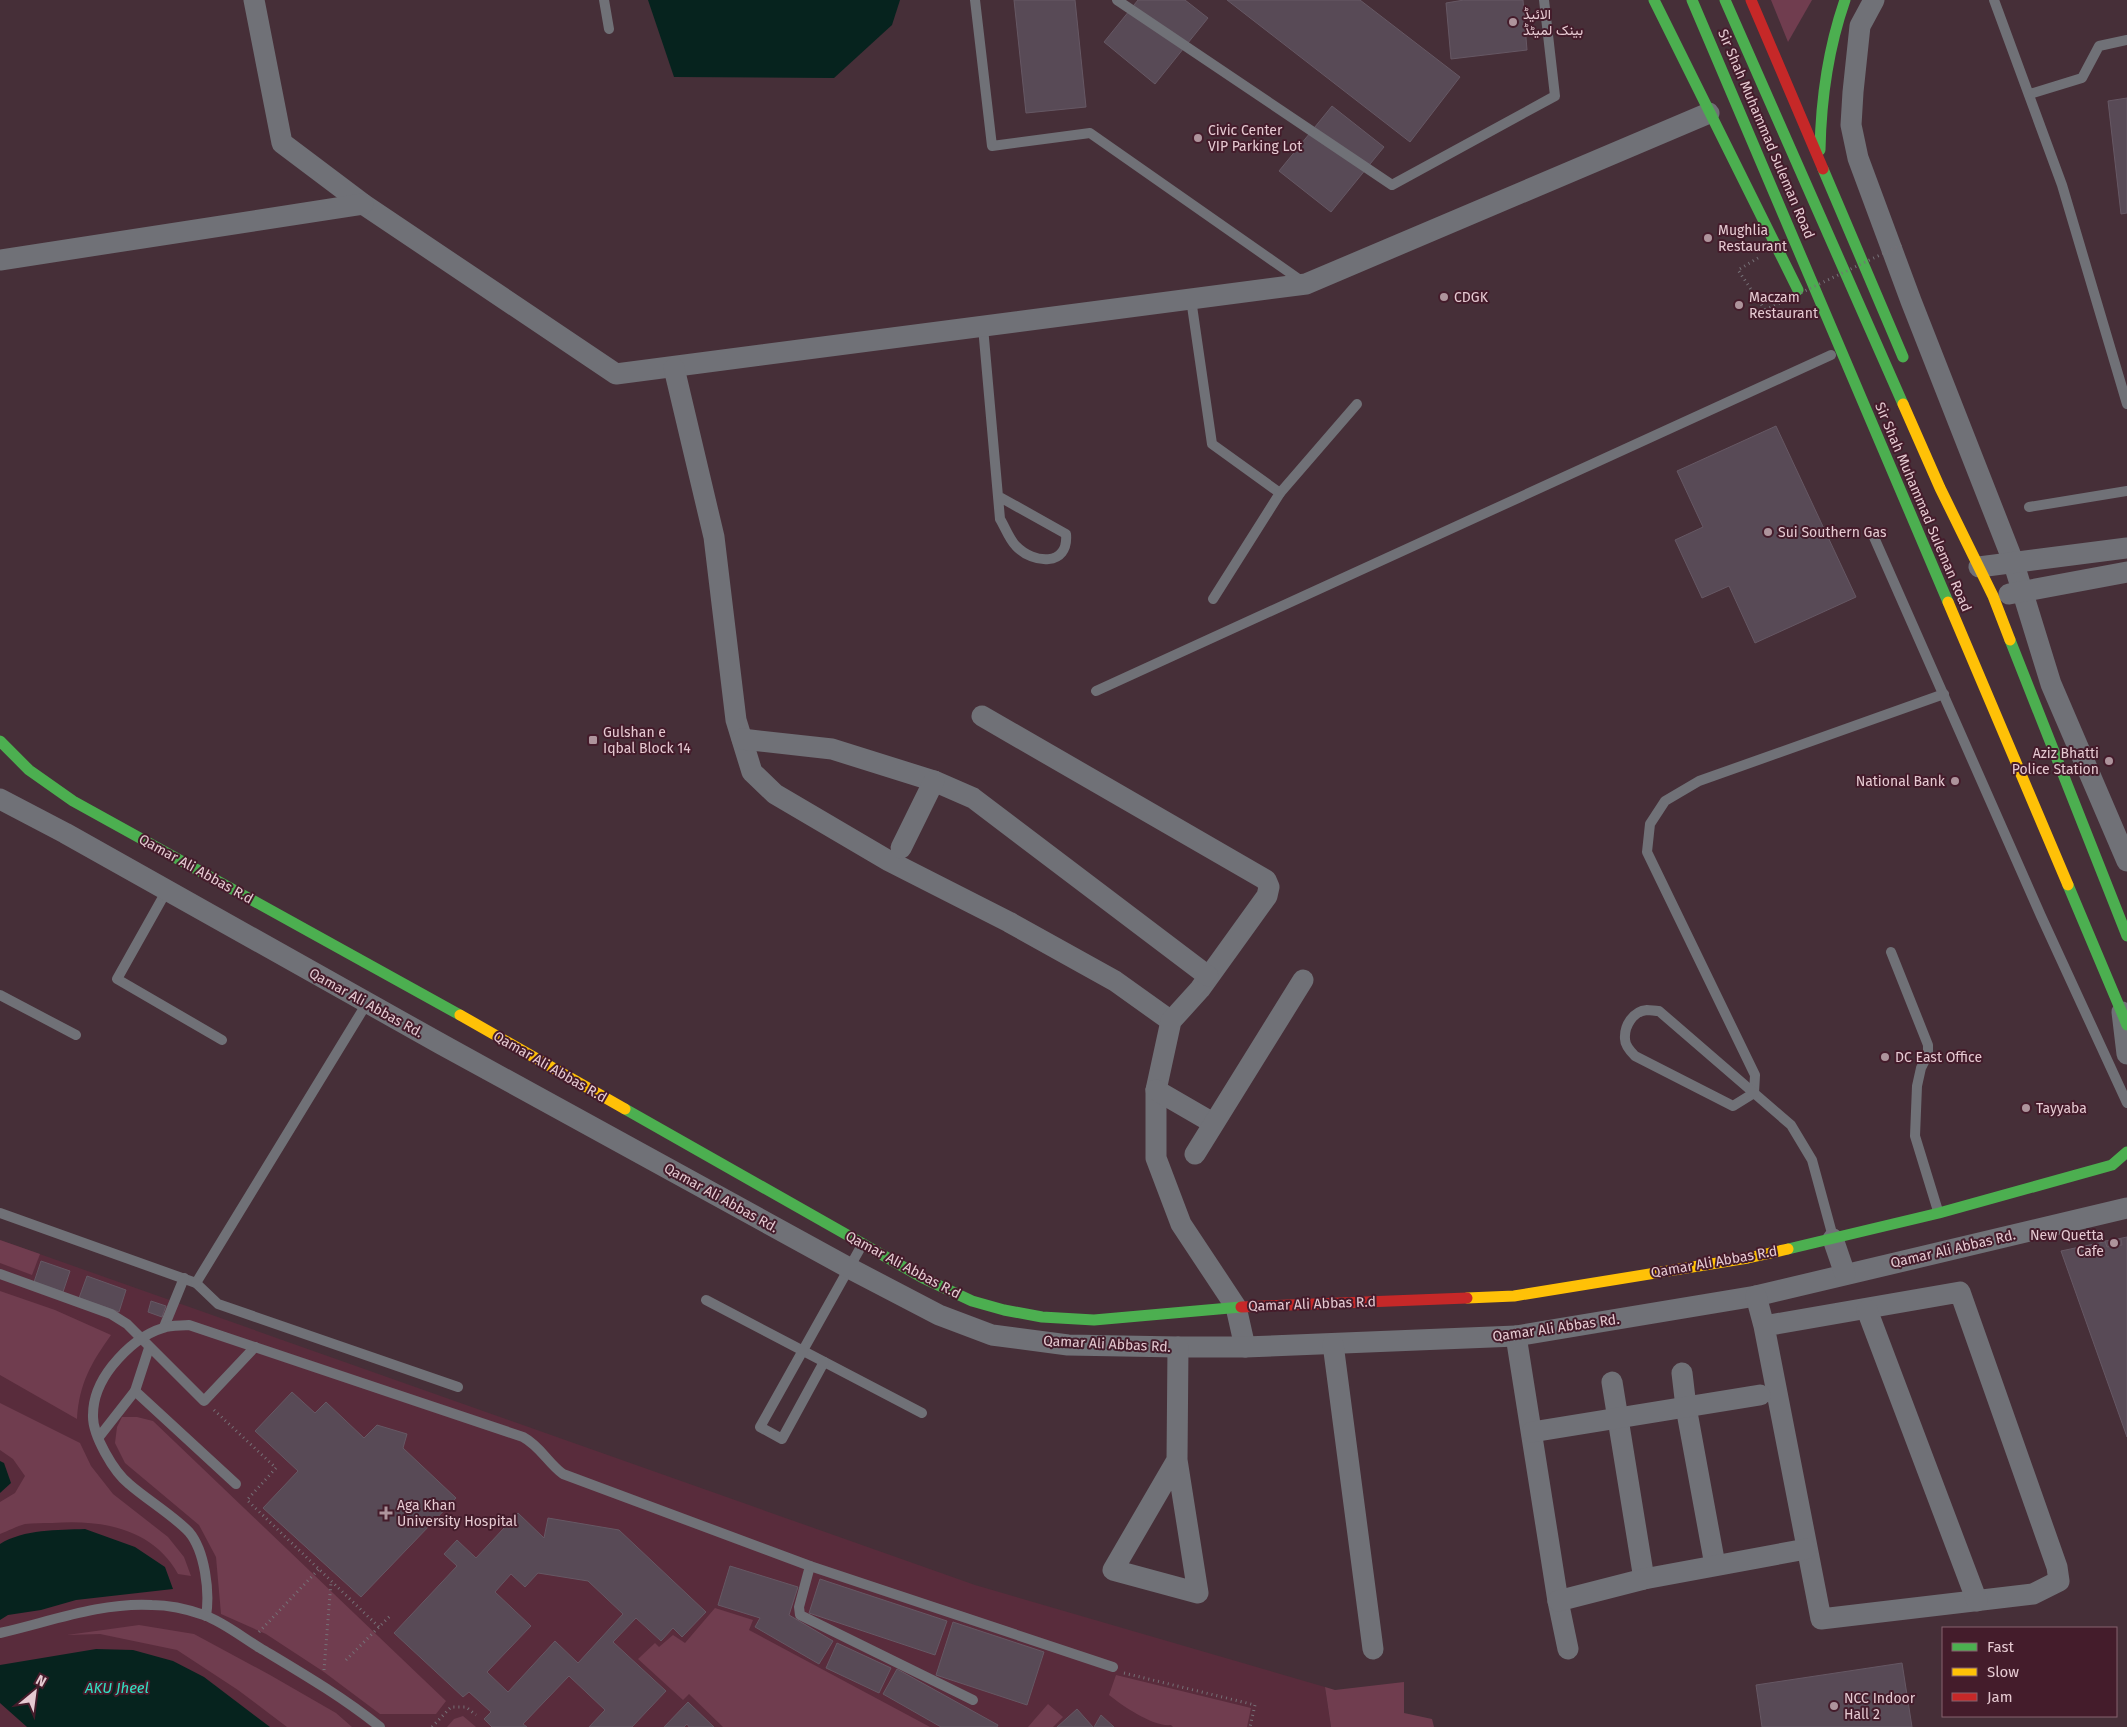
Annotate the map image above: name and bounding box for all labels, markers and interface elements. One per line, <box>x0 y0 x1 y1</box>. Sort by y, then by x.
place label: الائیڈ بینک لمیٹڈ <box>1523 6 1583 39</box>
marker: الائیڈ بینک لمیٹڈ <box>1507 16 1519 28</box>
street label: Sir Shah Muhammad Suleman Road <box>1714 27 1818 241</box>
place label: Civic Center VIP Parking Lot <box>1208 122 1303 155</box>
marker: Civic Center VIP Parking Lot <box>1192 132 1204 144</box>
place label: Mughlia Restaurant <box>1718 222 1788 255</box>
marker: Mughlia Restaurant <box>1702 232 1714 244</box>
place label: CDGK <box>1454 289 1489 306</box>
place label: Maczam Restaurant <box>1749 289 1819 322</box>
marker: CDGK <box>1438 291 1450 303</box>
marker: Maczam Restaurant <box>1733 299 1745 311</box>
street label: Sir Shah Muhammad Suleman Road <box>1871 400 1975 614</box>
place label: Sui Southern Gas <box>1778 524 1887 541</box>
marker: Sui Southern Gas <box>1762 526 1774 538</box>
place label: Gulshan e Iqbal Block 14 <box>603 724 691 757</box>
marker: Gulshan e Iqbal Block 14 <box>587 734 599 746</box>
place label: Aziz Bhatti Police Station <box>2012 745 2099 778</box>
marker: Aziz Bhatti Police Station <box>2103 755 2115 767</box>
place label: National Bank <box>1856 773 1946 790</box>
marker: National Bank <box>1949 775 1961 787</box>
street label: Qamar Ali Abbas R.d <box>136 831 256 907</box>
street label: Qamar Ali Abbas Rd. <box>306 965 426 1041</box>
street label: Qamar Ali Abbas R.d <box>490 1028 610 1106</box>
place label: DC East Office <box>1895 1049 1982 1066</box>
marker: DC East Office <box>1879 1051 1891 1063</box>
place label: Tayyaba <box>2036 1100 2087 1117</box>
marker: Tayyaba <box>2020 1102 2032 1114</box>
street label: Qamar Ali Abbas Rd. <box>661 1160 781 1236</box>
street label: Qamar Ali Abbas Rd. <box>1889 1226 2017 1272</box>
street label: Qamar Ali Abbas R.d <box>843 1227 963 1303</box>
place label: New Quetta Cafe <box>2030 1227 2104 1260</box>
marker: New Quetta Cafe <box>2108 1237 2120 1249</box>
street label: Qamar Ali Abbas R.d <box>1650 1243 1778 1281</box>
street label: Qamar Ali Abbas R.d <box>1248 1293 1376 1315</box>
street label: Qamar Ali Abbas Rd. <box>1491 1311 1621 1345</box>
street label: Qamar Ali Abbas Rd. <box>1043 1332 1171 1356</box>
place label: Aga Khan University Hospital <box>397 1497 517 1530</box>
marker: Aga Khan University Hospital <box>379 1506 393 1520</box>
legend <box>1942 1627 2117 1717</box>
text: Fast <box>1987 1638 2014 1656</box>
text: Slow <box>1987 1663 2019 1681</box>
north arrow <box>10 1667 60 1717</box>
text: N <box>33 1671 49 1691</box>
water label: AKU Jheel <box>84 1679 149 1697</box>
text: Jam <box>1987 1688 2013 1706</box>
place label: NCC Indoor Hall 2 <box>1844 1690 1916 1723</box>
marker: NCC Indoor Hall 2 <box>1828 1700 1840 1712</box>

